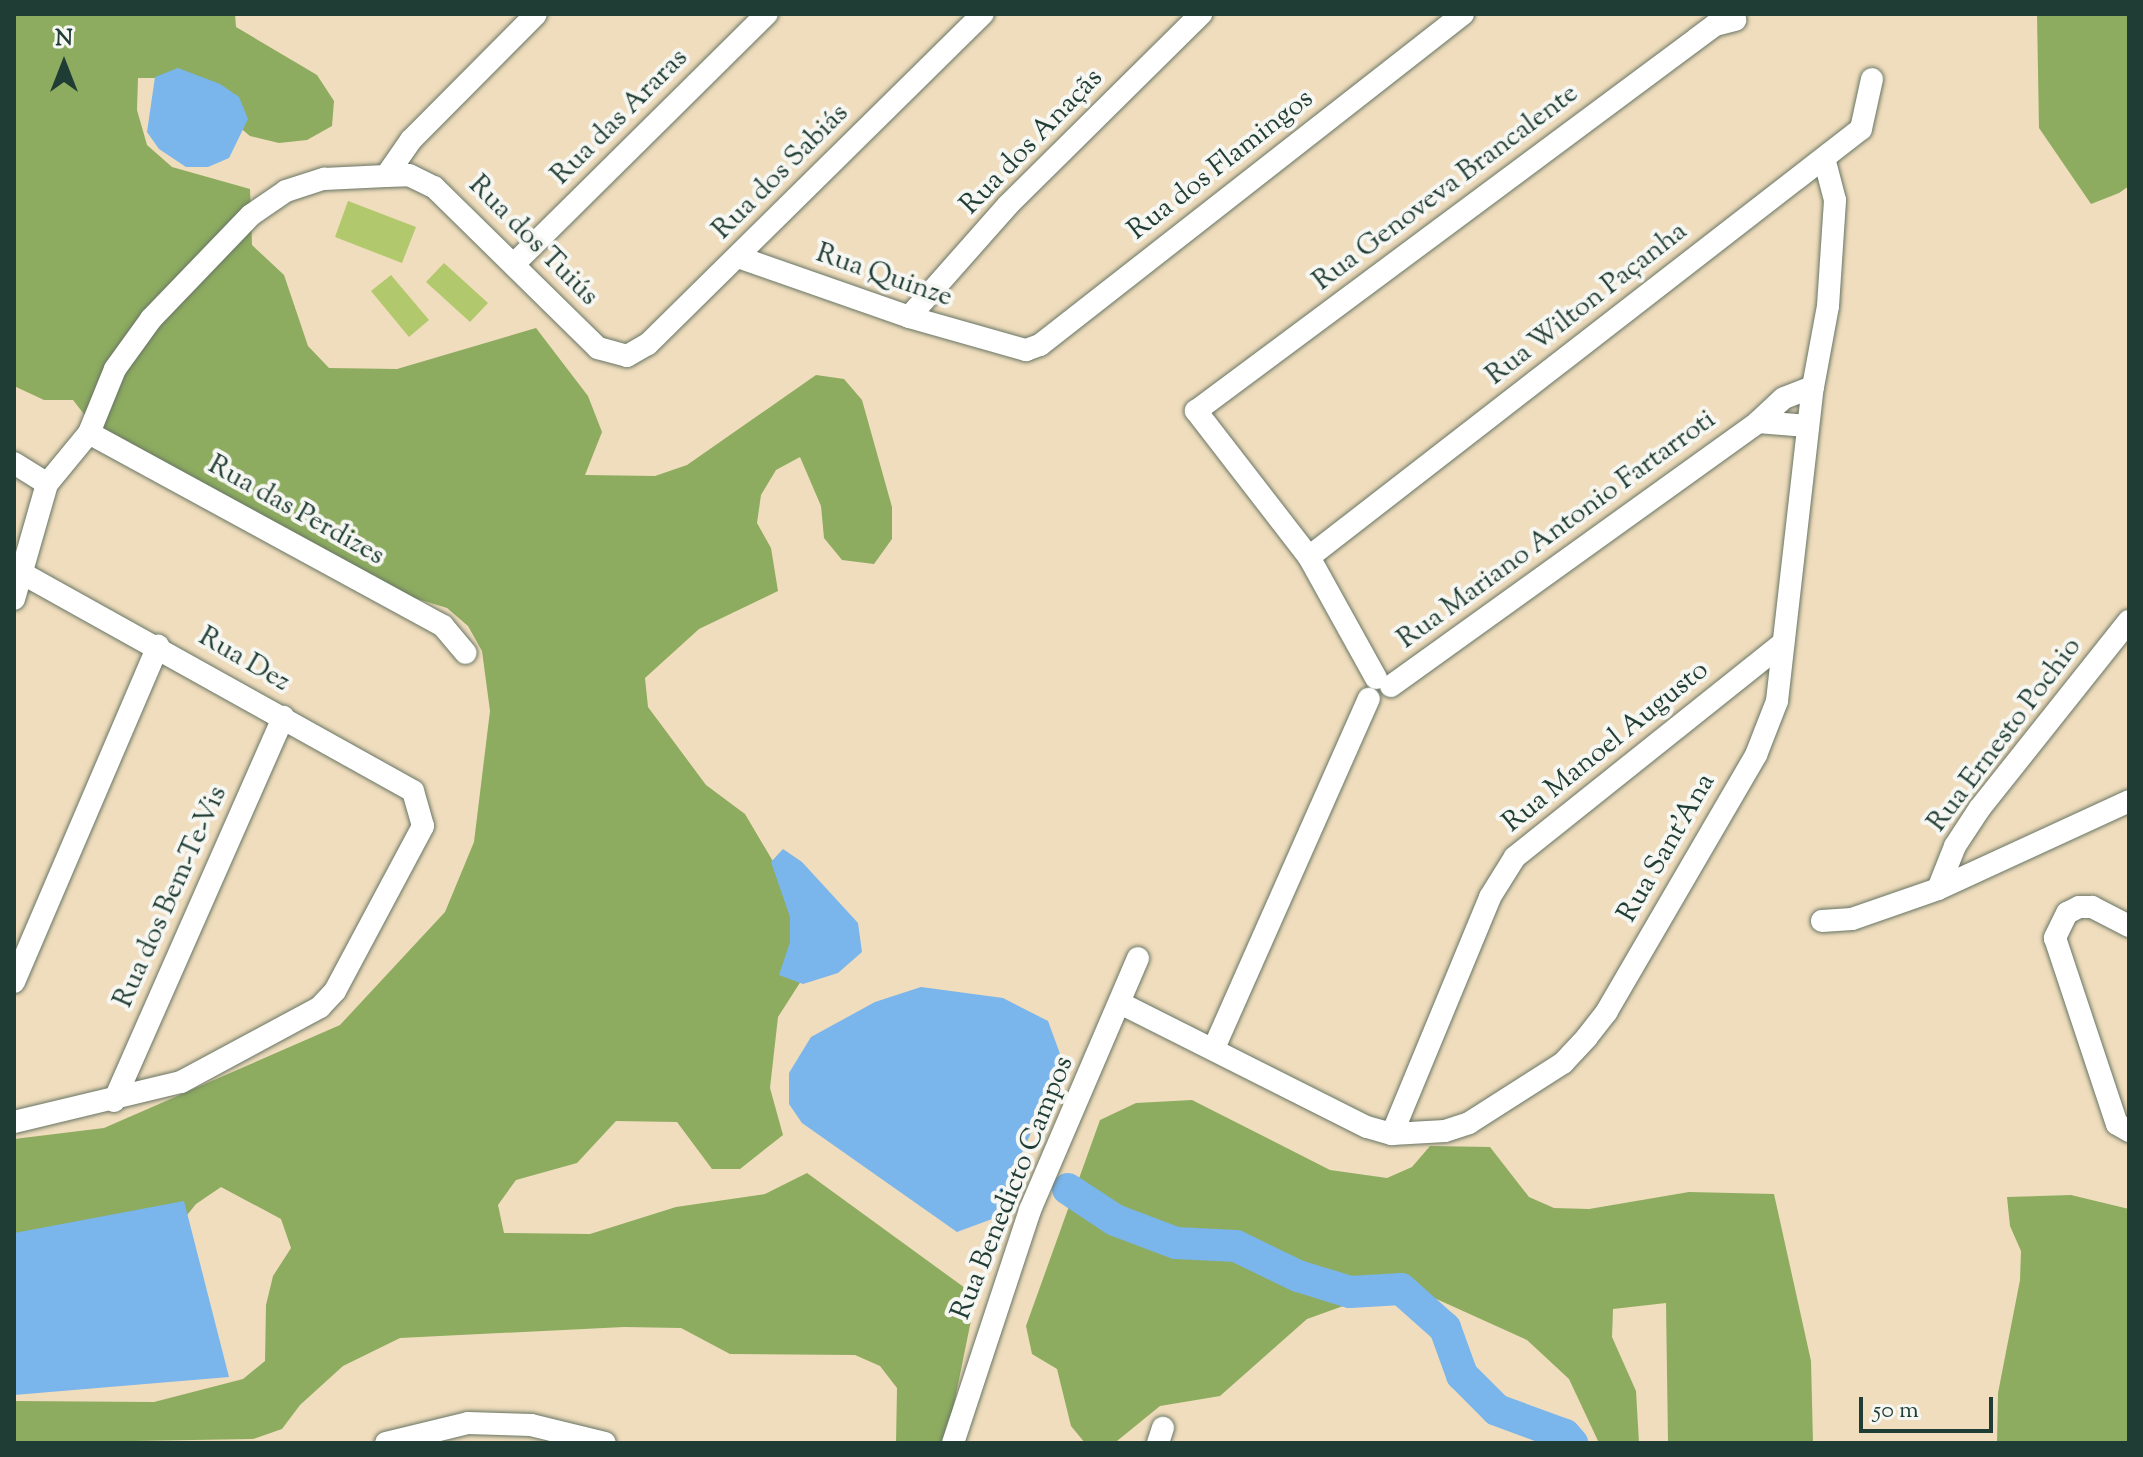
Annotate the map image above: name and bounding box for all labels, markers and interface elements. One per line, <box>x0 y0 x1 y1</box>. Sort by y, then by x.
north arrow <box>24 24 104 104</box>
text: N <box>55 24 73 56</box>
street label: Rua das Araras <box>545 42 695 192</box>
street label: Rua dos Anaçãs <box>954 62 1110 222</box>
street label: Rua Genoveva Brancalente <box>1307 77 1585 299</box>
street label: Rua dos Flamingos <box>1122 82 1320 248</box>
street label: Rua dos Sabiás <box>706 97 856 247</box>
street label: Rua dos Tuiús <box>461 169 605 313</box>
street label: Rua Wilton Paçanha <box>1480 215 1694 393</box>
street label: Rua Quinze <box>811 237 957 315</box>
street label: Rua Mariano Antonio Fartarroti <box>1391 403 1723 657</box>
street label: Rua das Perdizes <box>202 449 390 573</box>
street label: Rua Dez <box>192 620 296 700</box>
street label: Rua Ernesto Pochio <box>1921 631 2089 839</box>
street label: Rua Manoel Augusto <box>1496 654 1716 840</box>
street label: Rua Sant’Ana <box>1611 768 1723 928</box>
street label: Rua dos Bem-Te-Vis <box>107 781 235 1013</box>
street label: Rua Benedicto Campos <box>945 1051 1081 1325</box>
scale bar <box>1863 1381 1997 1431</box>
text: 50 m <box>1873 1394 1919 1428</box>

